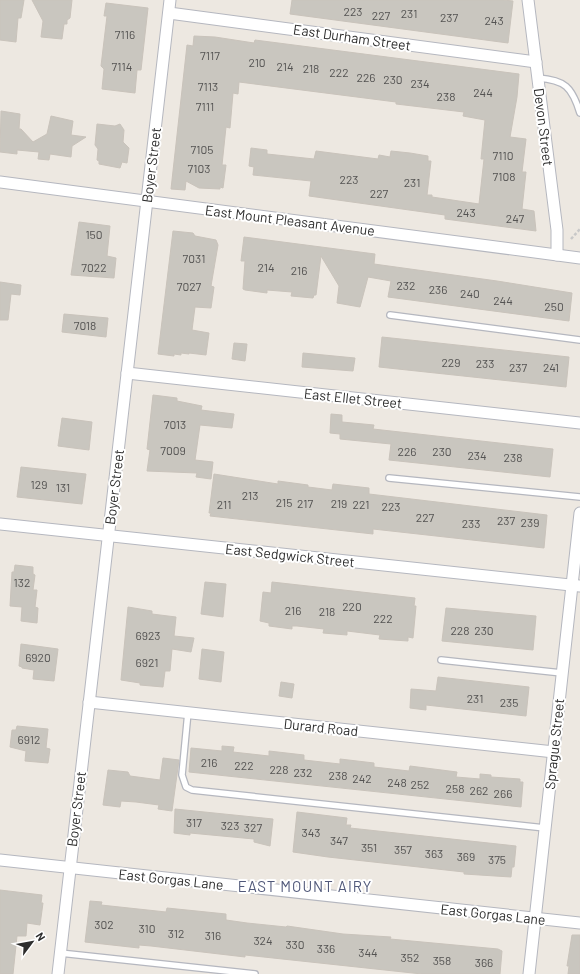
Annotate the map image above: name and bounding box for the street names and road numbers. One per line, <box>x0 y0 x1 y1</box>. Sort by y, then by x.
street label: East Durham Street <box>292 20 412 54</box>
street label: Devon Street <box>531 87 557 167</box>
street label: Boyer Street <box>138 126 164 204</box>
street label: East Mount Pleasant Avenue <box>204 201 376 239</box>
street label: East Ellet Street <box>303 384 403 412</box>
street label: Boyer Street <box>101 448 127 526</box>
street label: East Sedgwick Street <box>224 540 356 570</box>
street label: Sprague Street <box>541 698 567 790</box>
street label: Durard Road <box>283 715 359 739</box>
street label: Boyer Street <box>63 770 89 848</box>
street label: East Gorgas Lane <box>118 865 224 893</box>
street label: East Gorgas Lane <box>440 900 546 928</box>

